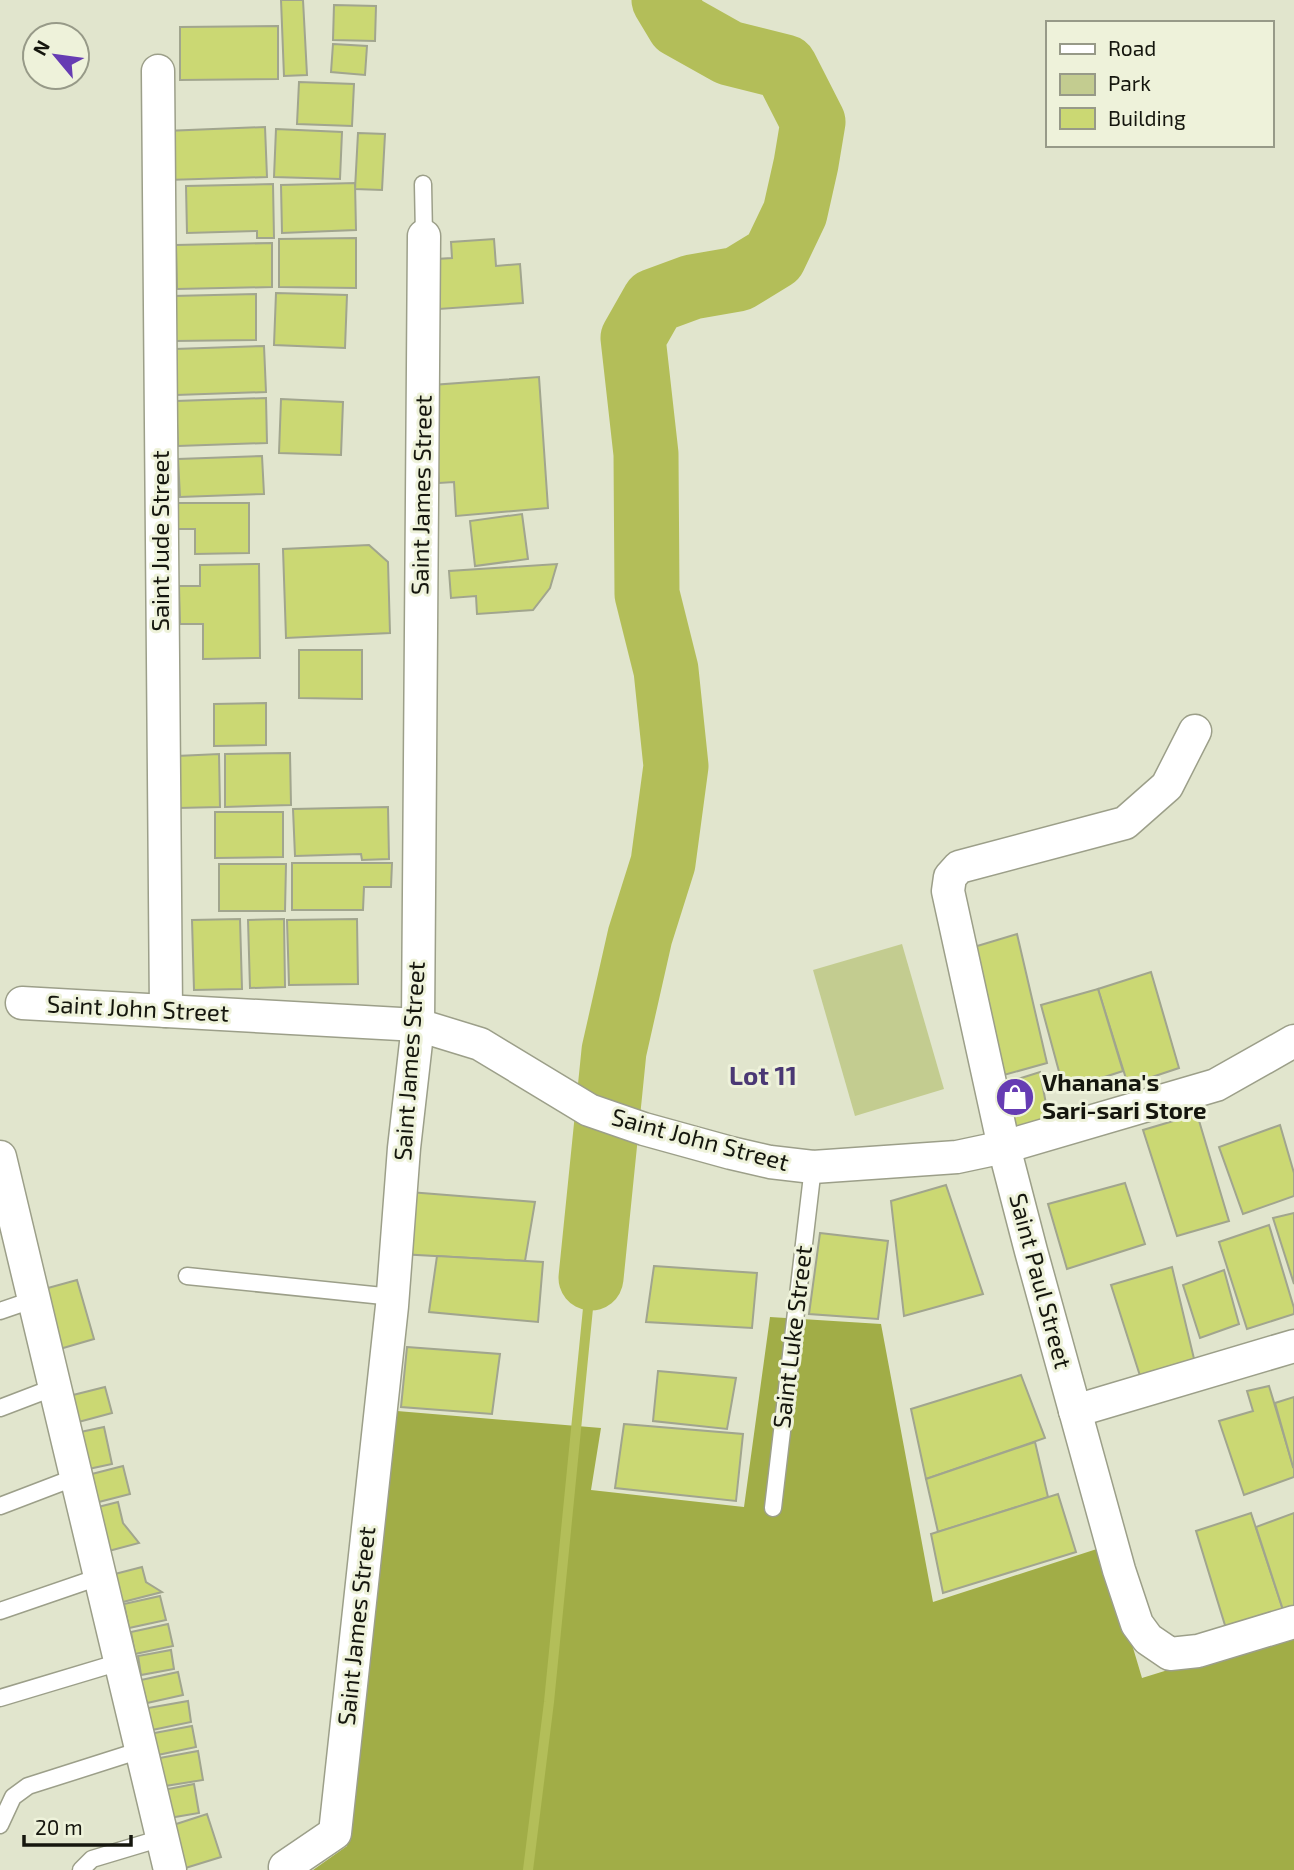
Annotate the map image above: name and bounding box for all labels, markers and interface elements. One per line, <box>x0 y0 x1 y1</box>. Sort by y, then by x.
north arrow <box>21 21 91 91</box>
legend <box>1046 21 1273 147</box>
text: Road <box>1108 35 1156 60</box>
text: N <box>27 36 54 59</box>
text: Park <box>1108 70 1151 95</box>
text: Building <box>1108 105 1186 130</box>
street label: Saint James Street <box>404 395 437 595</box>
street label: Saint Jude Street <box>145 450 174 632</box>
street label: Saint James Street <box>387 960 430 1162</box>
street label: Saint John Street <box>46 988 230 1027</box>
district label: Lot 11 <box>729 1059 797 1090</box>
place label: Vhanana's Sari-sari Store <box>1042 1067 1207 1124</box>
shop icon: Vhanana's Sari-sari Store <box>994 1076 1036 1118</box>
street label: Saint John Street <box>609 1101 792 1176</box>
street label: Saint Paul Street <box>1004 1190 1079 1372</box>
street label: Saint Luke Street <box>766 1244 817 1430</box>
street label: Saint James Street <box>331 1525 380 1727</box>
scale bar <box>24 1804 131 1848</box>
text: 20 m <box>35 1814 83 1839</box>

